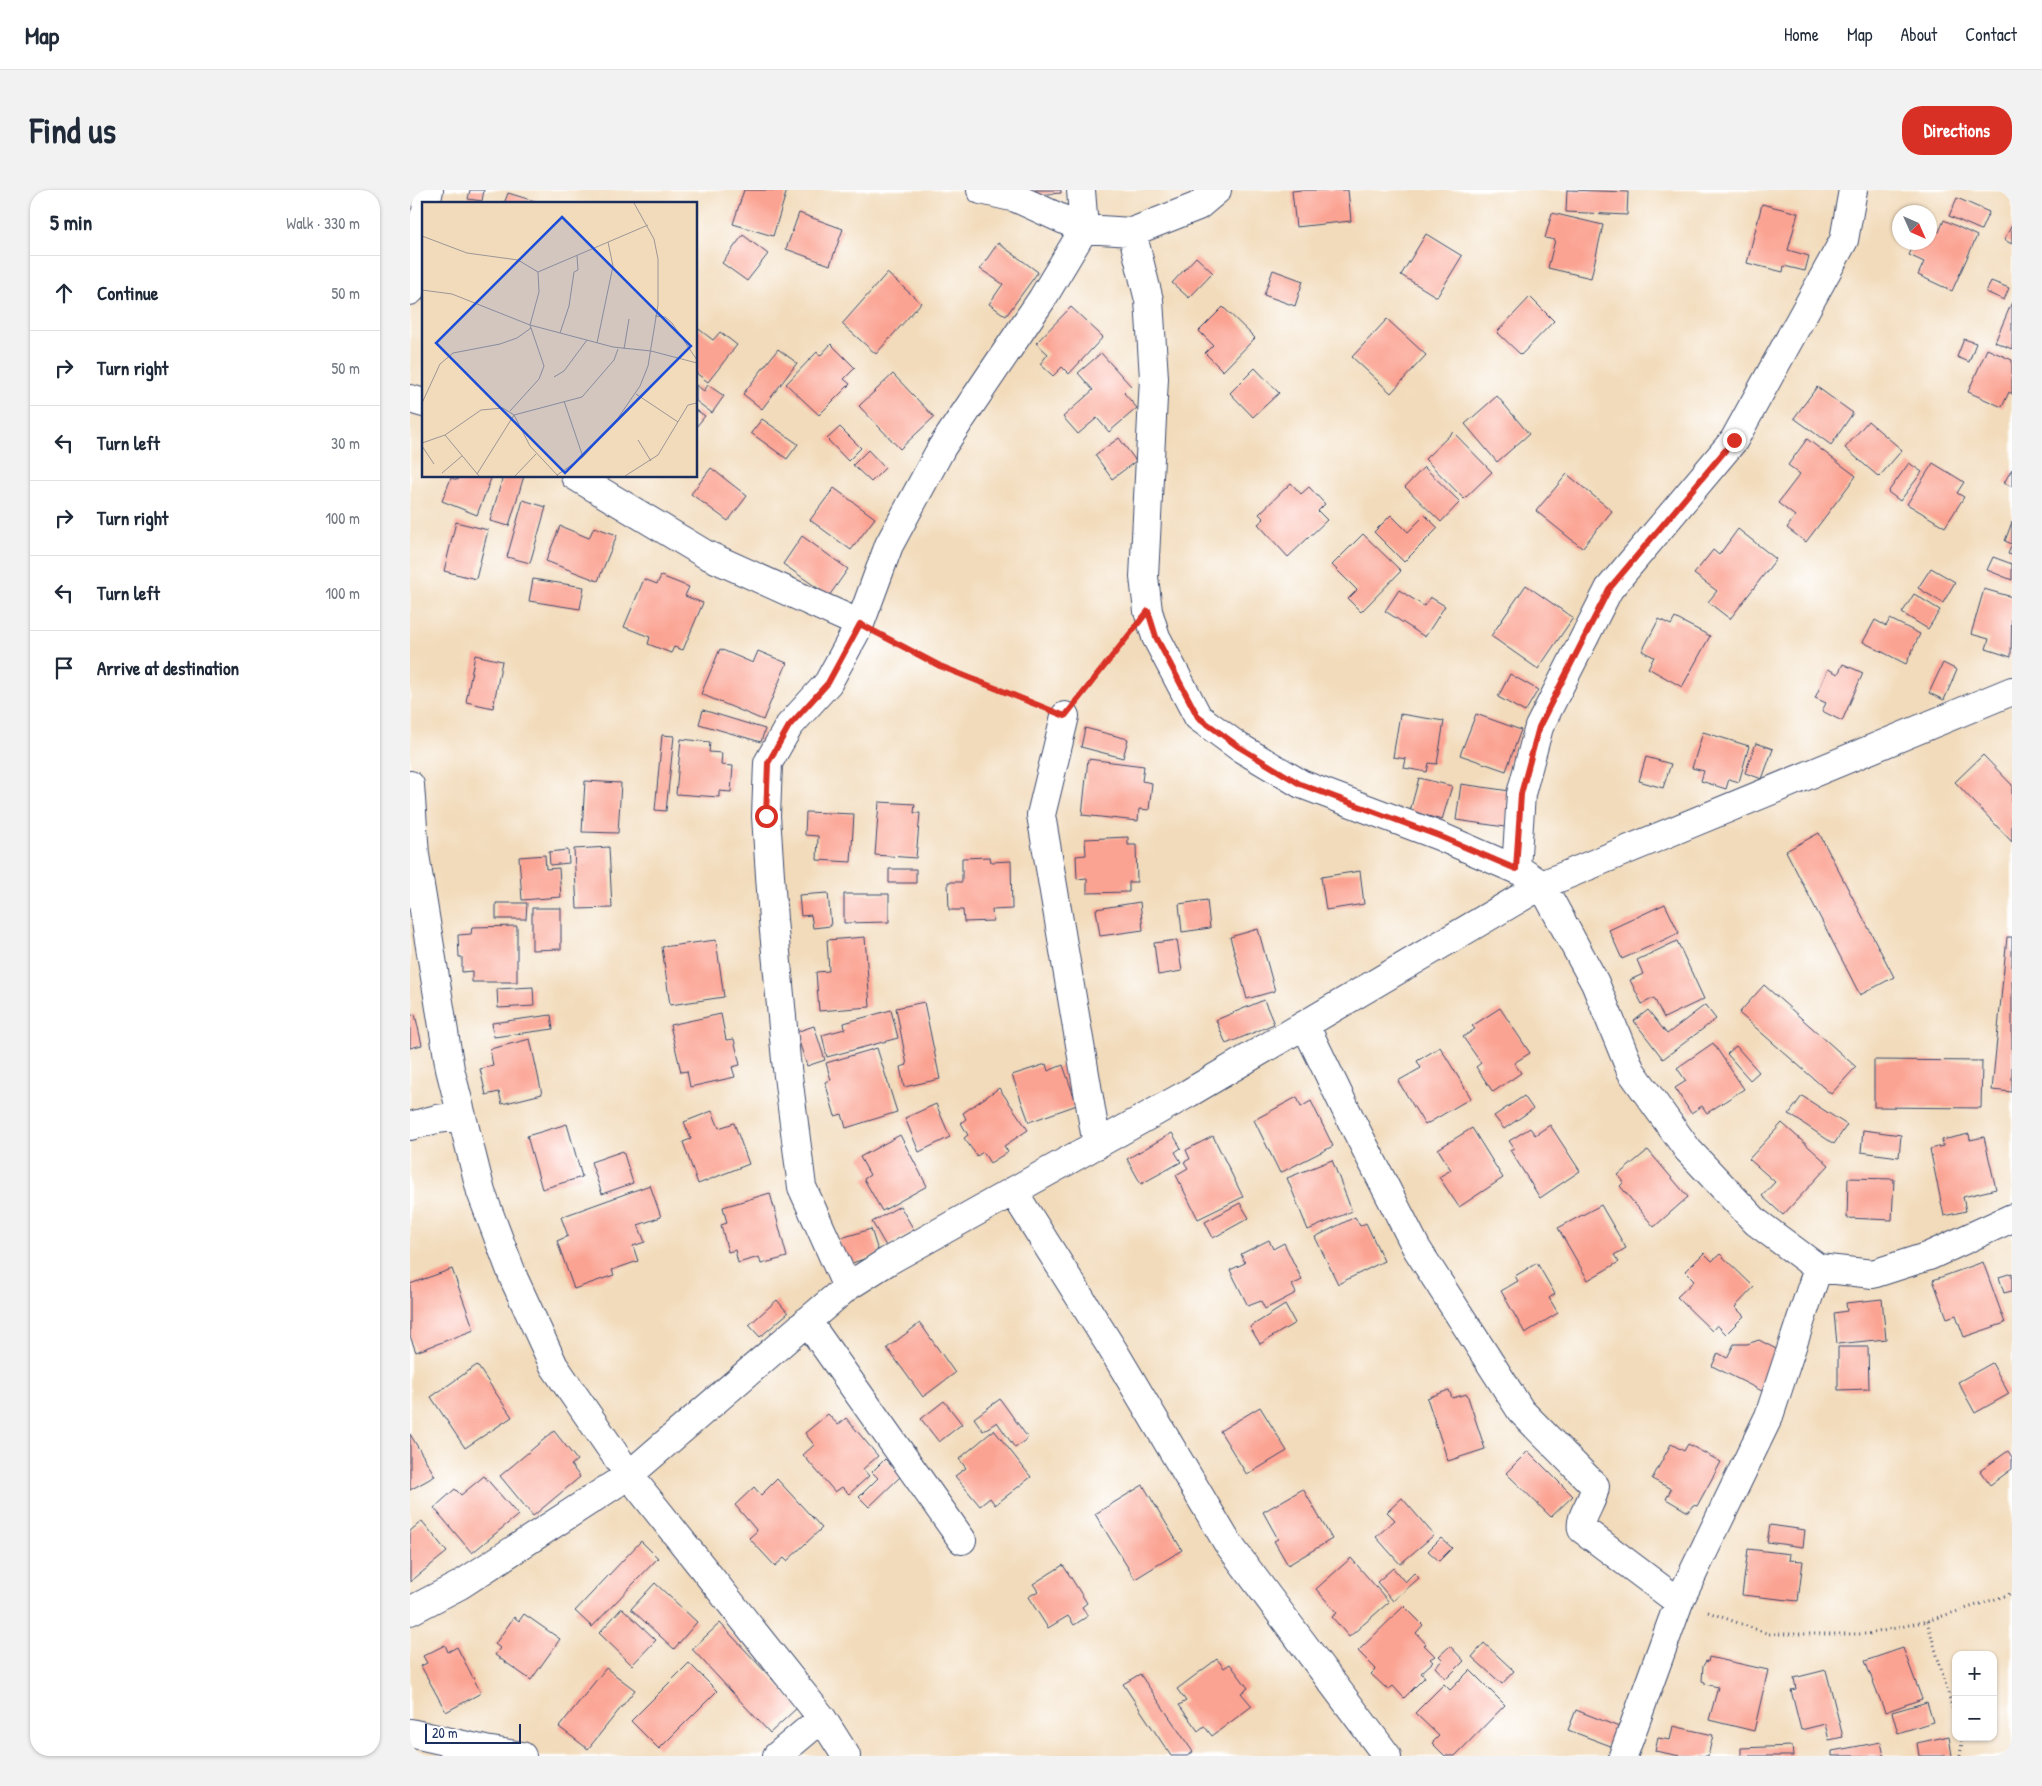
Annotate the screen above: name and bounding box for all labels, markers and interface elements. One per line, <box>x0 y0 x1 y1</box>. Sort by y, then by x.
text: Map <box>25 19 59 51</box>
text: Home <box>1784 22 1819 47</box>
text: Map <box>1847 22 1872 47</box>
text: About <box>1900 22 1937 47</box>
text: Contact <box>1965 22 2017 47</box>
button: Directions <box>1902 106 2012 155</box>
text: Find us <box>30 107 116 154</box>
inset map <box>422 202 698 478</box>
north arrow <box>1892 205 1937 250</box>
text: 5 min <box>50 208 92 237</box>
text: Walk · 330 m <box>286 212 360 234</box>
icon: ahead <box>50 279 78 307</box>
text: Continue <box>97 280 158 306</box>
text: 50 m <box>332 282 360 304</box>
icon: right <box>50 354 78 382</box>
text: Turn right <box>97 355 168 381</box>
text: 50 m <box>332 357 360 379</box>
icon: left <box>50 429 78 457</box>
route end <box>1723 429 1746 452</box>
text: Turn left <box>97 430 160 456</box>
text: 30 m <box>331 432 360 454</box>
icon: right <box>50 504 78 532</box>
text: Turn right <box>97 505 168 531</box>
text: 100 m <box>325 507 360 529</box>
icon: left <box>50 579 78 607</box>
text: Turn left <box>97 580 160 606</box>
text: 100 m <box>325 582 360 604</box>
icon: arrive <box>50 654 78 682</box>
text: Arrive at destination <box>97 655 239 681</box>
route start <box>755 805 778 828</box>
map controls <box>1952 1651 1997 1741</box>
button: + <box>1952 1651 1997 1696</box>
button: − <box>1952 1696 1997 1741</box>
scale bar <box>425 1721 521 1744</box>
text: 20 m <box>432 1723 458 1742</box>

